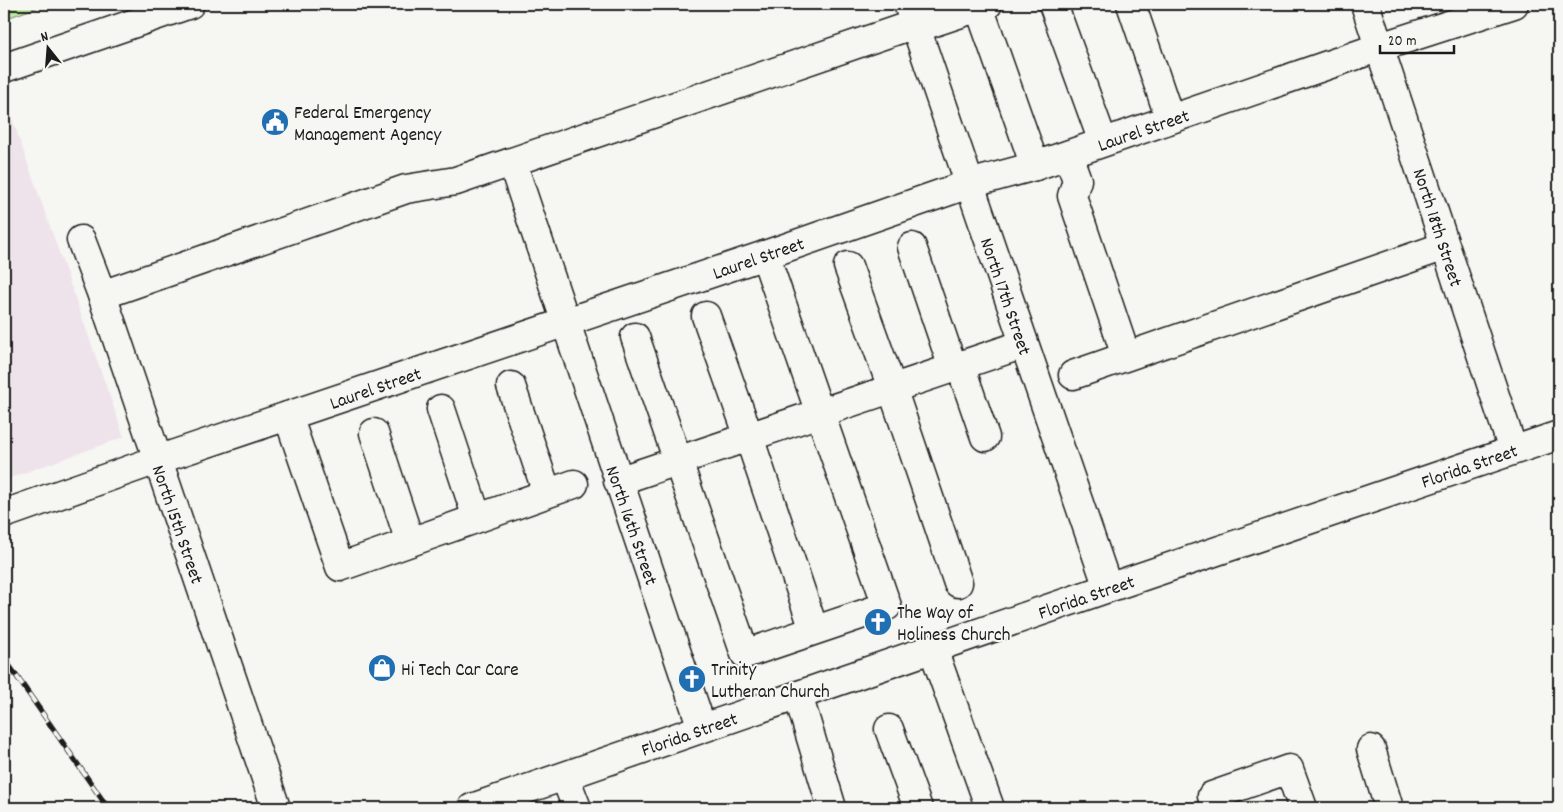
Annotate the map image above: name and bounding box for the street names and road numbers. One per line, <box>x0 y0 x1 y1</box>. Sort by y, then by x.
street label: Laurel Street <box>1095 104 1194 161</box>
street label: North 18th Street <box>1404 165 1468 291</box>
street label: Laurel Street <box>710 232 809 289</box>
street label: North 17th Street <box>971 235 1036 360</box>
street label: Laurel Street <box>327 362 426 419</box>
street label: Florida Street <box>1418 439 1522 497</box>
street label: North 15th Street <box>143 462 209 588</box>
street label: North 16th Street <box>597 463 663 589</box>
street label: Florida Street <box>1035 570 1139 628</box>
street label: Florida Street <box>638 707 742 765</box>

